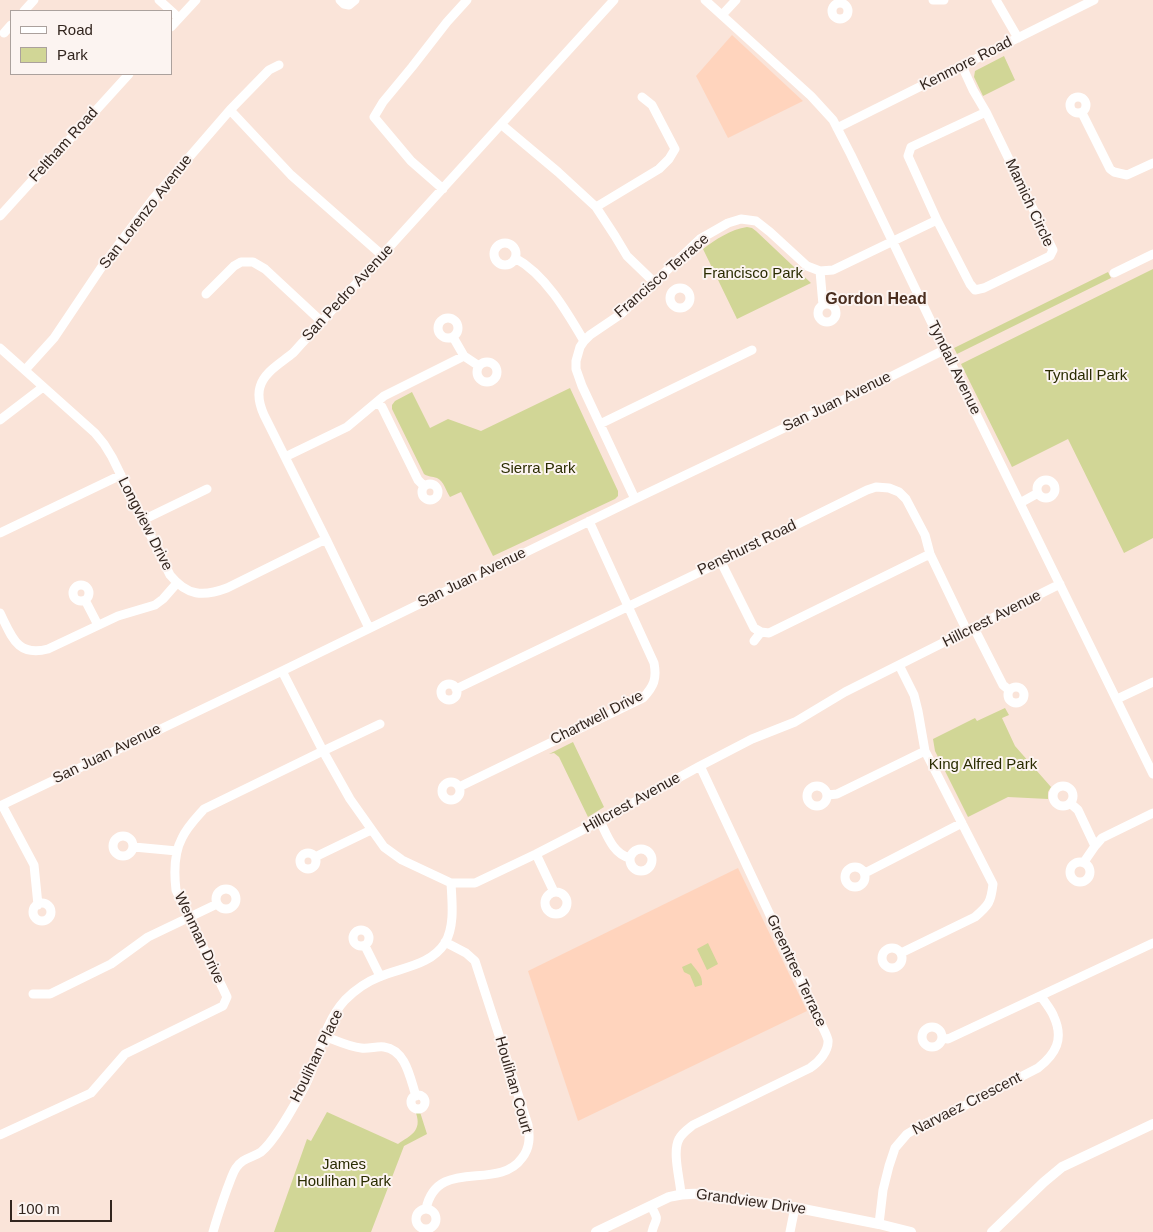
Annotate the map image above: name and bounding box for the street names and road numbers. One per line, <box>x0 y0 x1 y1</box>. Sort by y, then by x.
street label: Kenmore Road <box>917 33 1015 95</box>
street label: Feltham Road <box>26 104 102 186</box>
street label: San Lorenzo Avenue <box>96 151 196 273</box>
street label: Mamich Circle <box>1001 156 1057 250</box>
street label: Francisco Terrace <box>611 230 713 322</box>
street label: San Pedro Avenue <box>299 241 397 345</box>
street label: Tyndall Avenue <box>923 318 985 418</box>
street label: San Juan Avenue <box>780 368 894 436</box>
street label: Longview Drive <box>114 474 176 574</box>
street label: Penshurst Road <box>695 516 799 580</box>
street label: San Juan Avenue <box>415 544 529 612</box>
street label: Hillcrest Avenue <box>940 586 1044 652</box>
street label: Chartwell Drive <box>548 687 646 749</box>
street label: San Juan Avenue <box>50 720 164 788</box>
street label: Hillcrest Avenue <box>580 769 684 837</box>
street label: Wenman Drive <box>170 889 228 987</box>
street label: Greentree Terrace <box>762 912 830 1030</box>
street label: Houlihan Place <box>287 1007 347 1105</box>
street label: Houlihan Court <box>491 1034 535 1136</box>
street label: Narvaez Crescent <box>909 1069 1025 1139</box>
street label: Grandview Drive <box>695 1185 807 1219</box>

